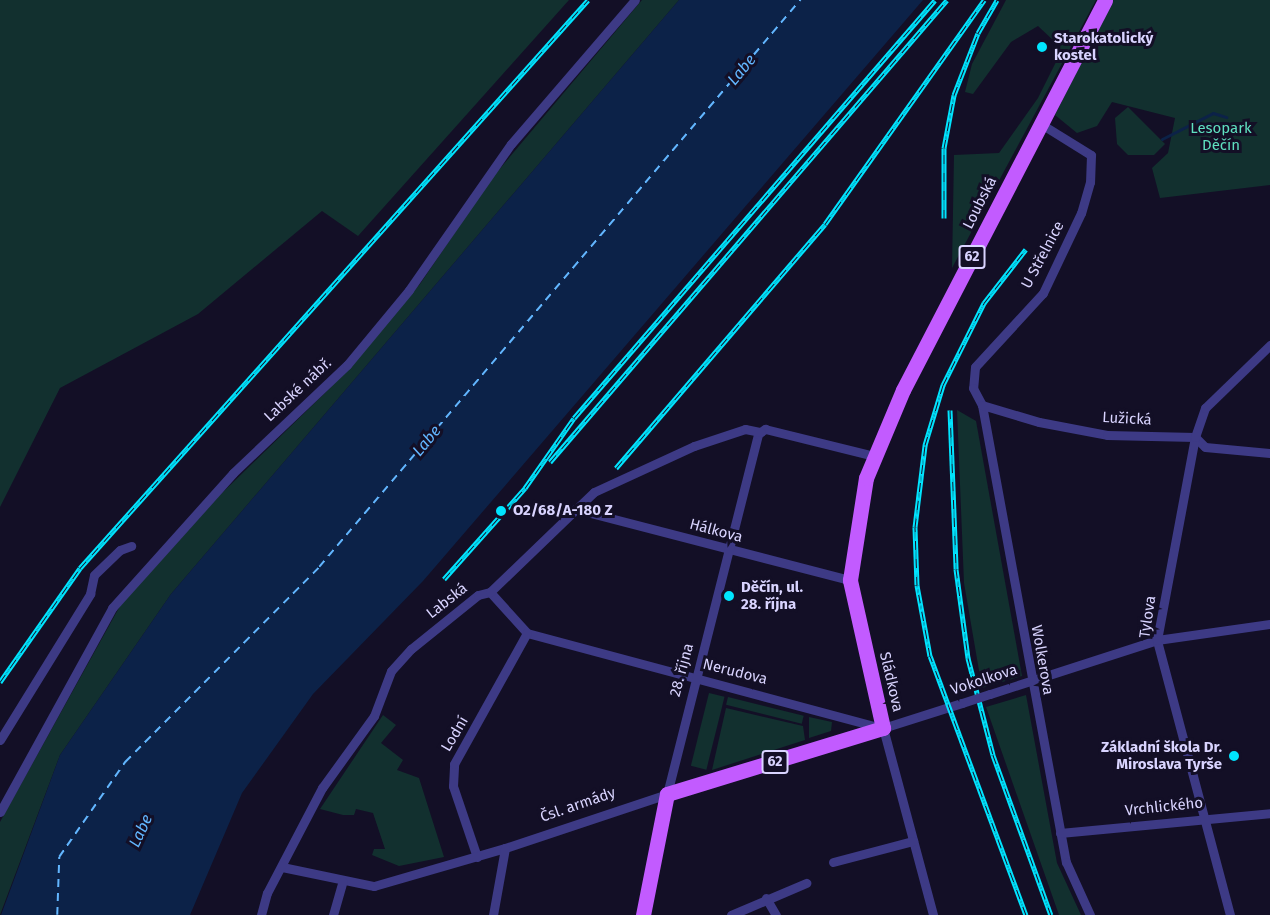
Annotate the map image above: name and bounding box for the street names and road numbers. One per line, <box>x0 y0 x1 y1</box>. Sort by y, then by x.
street label: Loubská <box>959 174 1001 232</box>
street label: U Střelnice <box>1018 218 1068 292</box>
road number: 62 <box>958 246 986 268</box>
street label: Labské nábř. <box>261 354 335 426</box>
street label: Lužická <box>1102 409 1152 429</box>
street label: Hálkova <box>688 515 744 547</box>
street label: Labská <box>423 579 471 623</box>
street label: Tylova <box>1136 595 1160 639</box>
street label: Wolkerova <box>1027 624 1057 696</box>
street label: 28. října <box>666 641 698 699</box>
street label: Sládkova <box>875 650 907 714</box>
street label: Nerudova <box>701 655 769 689</box>
street label: Vokolkova <box>948 661 1020 699</box>
street label: Lodní <box>438 713 472 755</box>
road number: 62 <box>762 751 788 773</box>
street label: Čsl. armády <box>538 784 618 826</box>
street label: Vrchlického <box>1124 794 1204 820</box>

